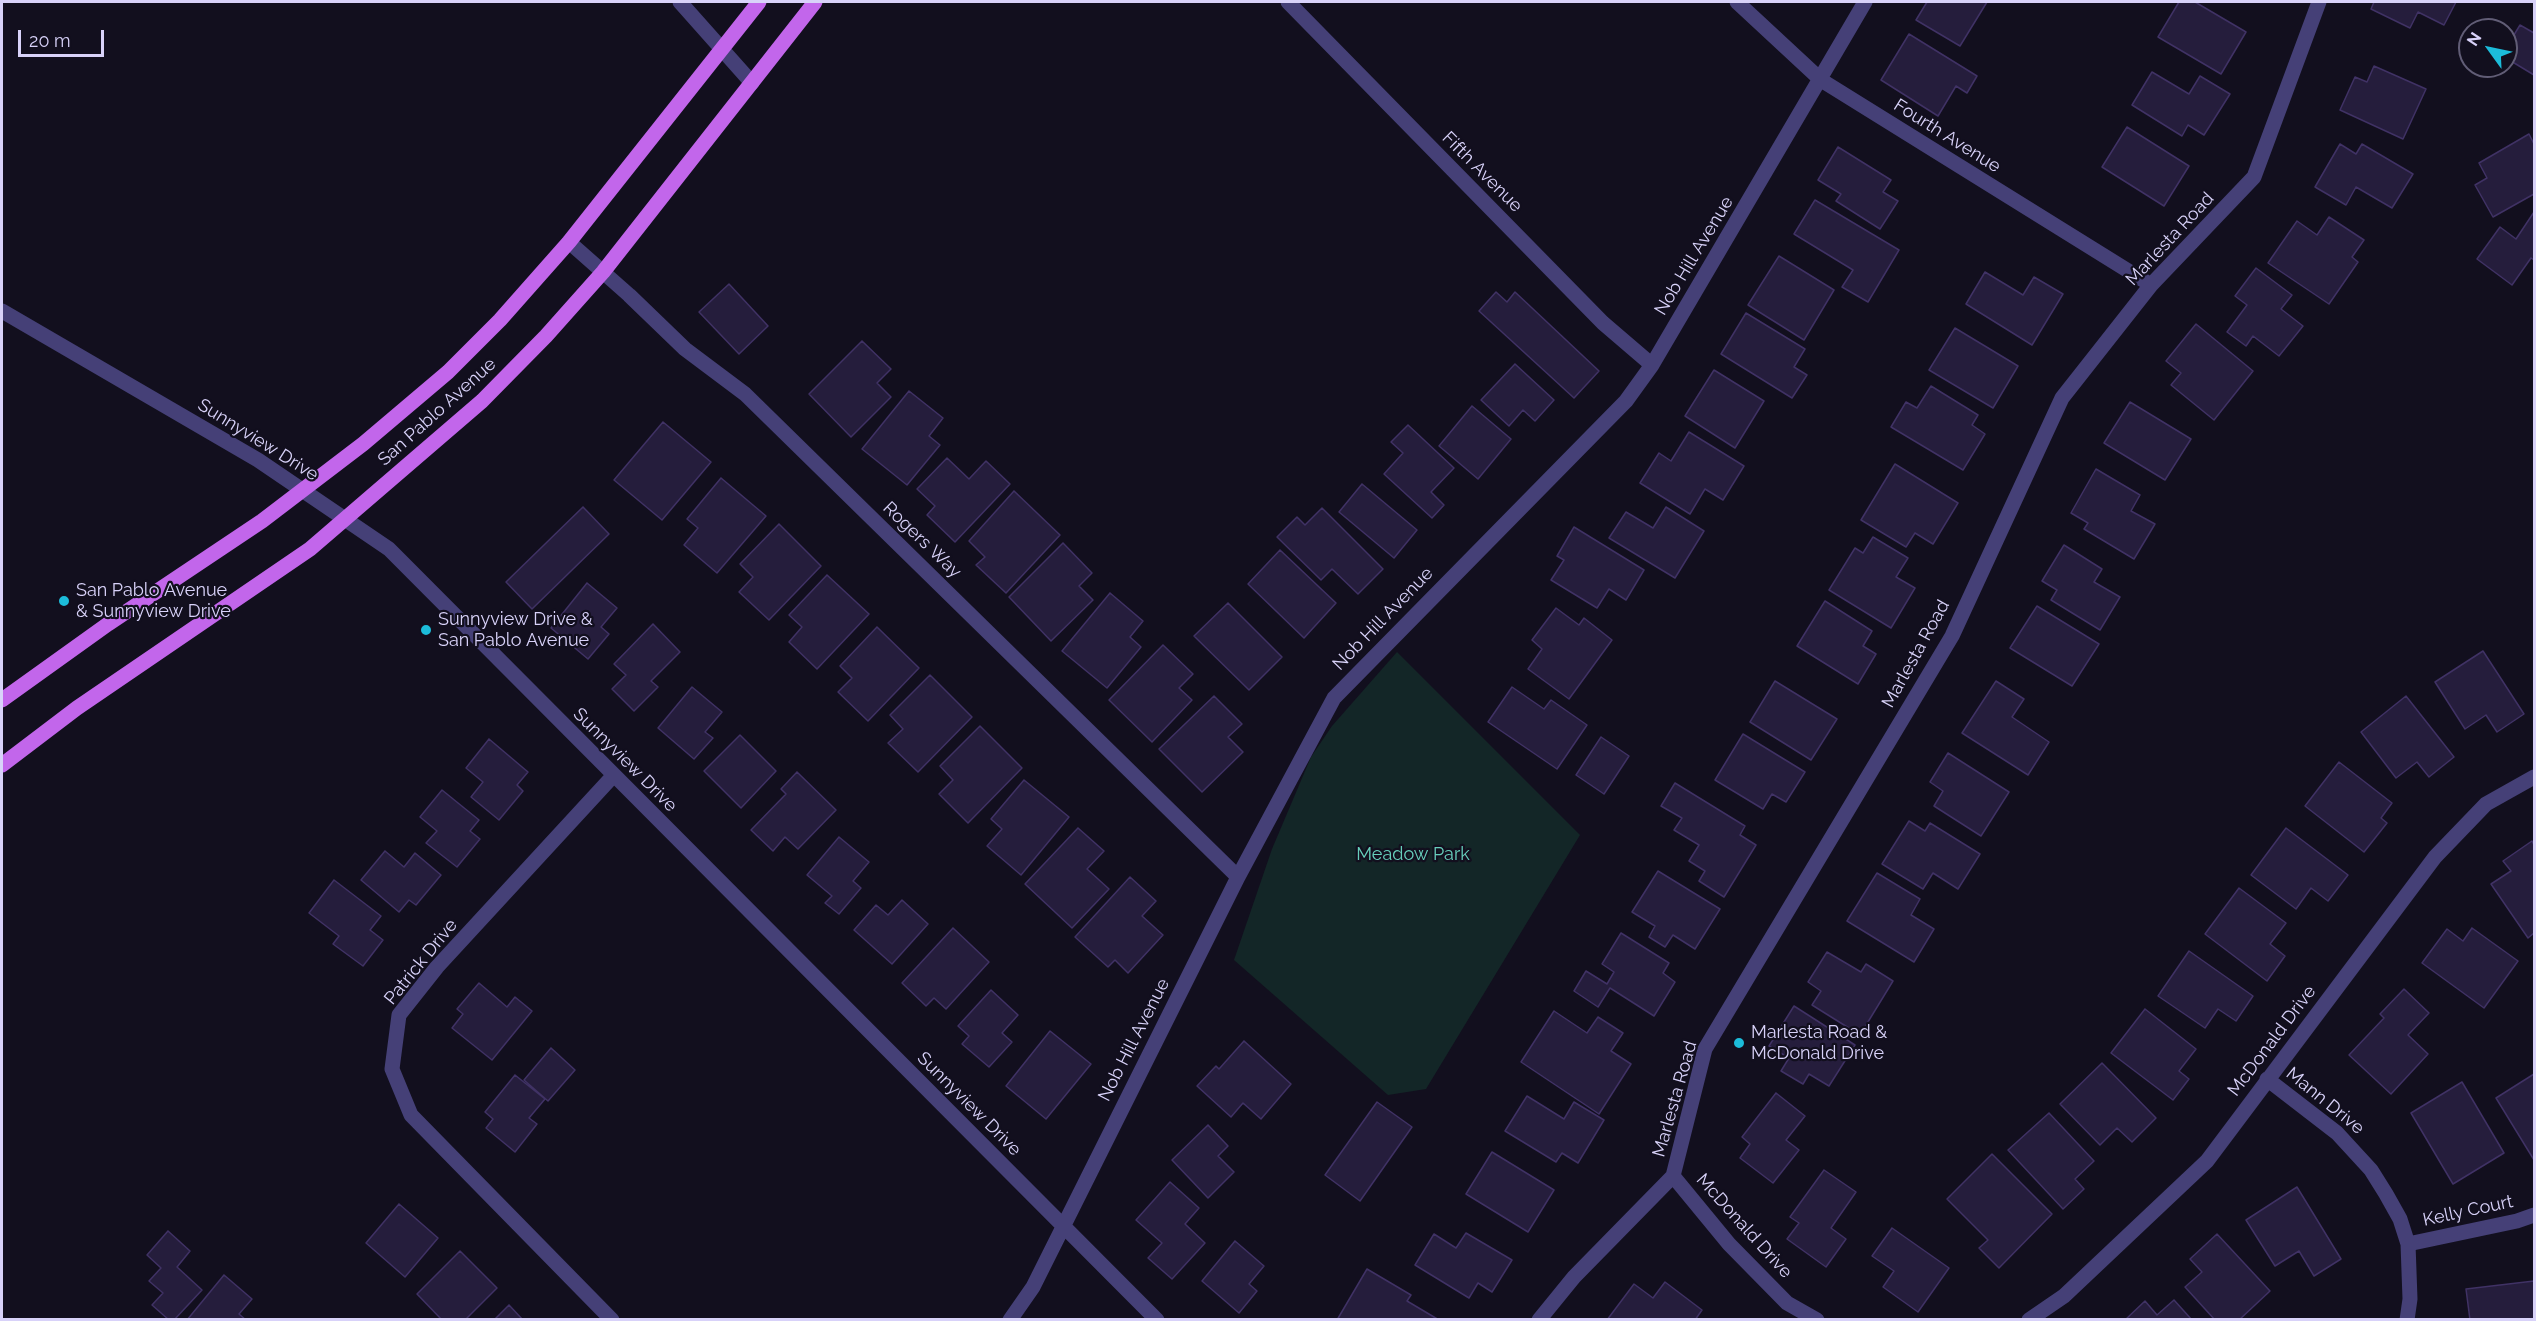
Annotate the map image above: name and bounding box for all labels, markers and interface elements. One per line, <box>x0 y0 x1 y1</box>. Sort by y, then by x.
scale bar <box>21 18 106 56</box>
north arrow <box>2458 18 2518 78</box>
text: N <box>2463 29 2485 49</box>
text: 20 m <box>29 30 71 51</box>
street label: Fourth Avenue <box>1890 95 2004 177</box>
street label: Fifth Avenue <box>1437 127 1527 217</box>
street label: Marlesta Road <box>2121 188 2219 290</box>
street label: Nob Hill Avenue <box>1650 193 1738 319</box>
street label: San Pablo Avenue <box>374 353 500 471</box>
street label: Sunnyview Drive <box>194 394 322 486</box>
street label: Rogers Way <box>878 497 966 583</box>
street label: Nob Hill Avenue <box>1328 563 1438 675</box>
place label: San Pablo Avenue & Sunnyview Drive <box>76 580 231 622</box>
marker: San Pablo Avenue & Sunnyview Drive <box>57 594 71 608</box>
street label: Marlesta Road <box>1878 596 1954 712</box>
place label: Sunnyview Drive & San Pablo Avenue <box>438 609 593 652</box>
marker: Sunnyview Drive & San Pablo Avenue <box>419 623 433 637</box>
street label: Sunnyview Drive <box>569 704 681 816</box>
park label: Meadow Park <box>1356 844 1470 866</box>
street label: Patrick Drive <box>380 915 462 1009</box>
street label: Nob Hill Avenue <box>1094 975 1174 1105</box>
street label: McDonald Drive <box>2223 981 2321 1101</box>
place label: Marlesta Road & McDonald Drive <box>1751 1022 1887 1064</box>
marker: Marlesta Road & McDonald Drive <box>1732 1036 1746 1050</box>
street label: Marlesta Road <box>1648 1039 1702 1159</box>
street label: Sunnyview Drive <box>913 1048 1025 1160</box>
street label: Mann Drive <box>2282 1063 2368 1139</box>
street label: McDonald Drive <box>1691 1169 1797 1283</box>
street label: Kelly Court <box>2421 1191 2515 1231</box>

